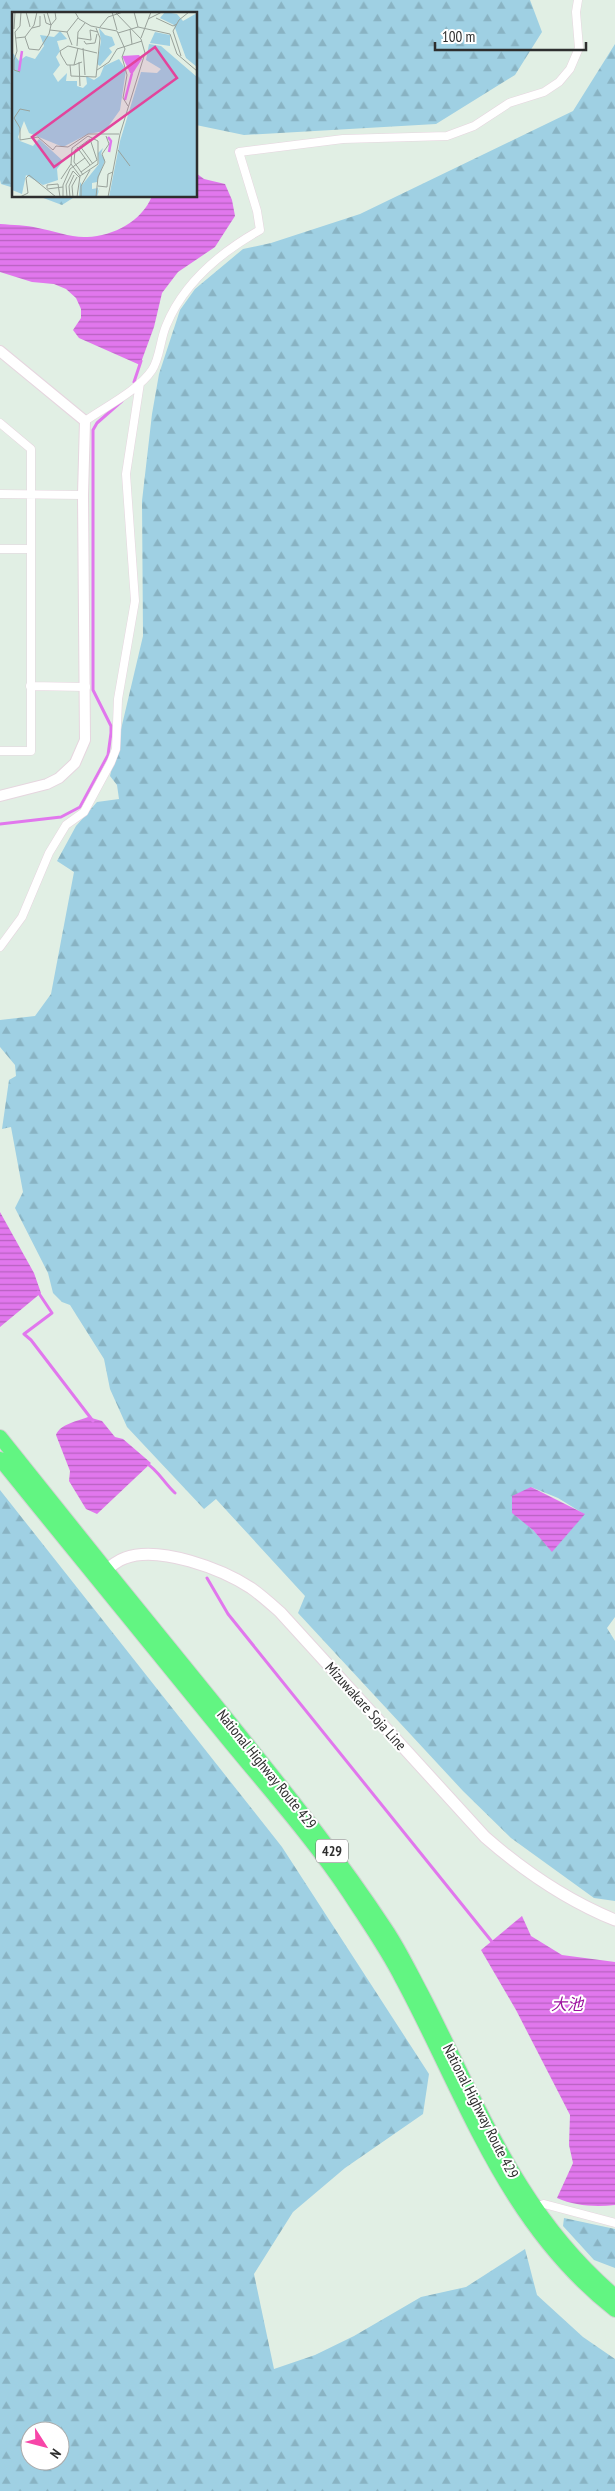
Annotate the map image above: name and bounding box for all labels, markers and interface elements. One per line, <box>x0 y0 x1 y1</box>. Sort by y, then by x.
inset map <box>12 12 198 198</box>
scale bar <box>435 20 586 52</box>
text: 100 m <box>442 27 475 46</box>
street label: Mizuwakare Soja Line <box>321 1658 411 1754</box>
street label: National Highway Route 429 <box>213 1705 321 1833</box>
road number: 429 <box>316 1840 348 1862</box>
water label: 大池 <box>551 1994 585 2014</box>
street label: National Highway Route 429 <box>439 2041 523 2181</box>
north arrow <box>20 2421 70 2471</box>
text: N <box>46 2445 65 2462</box>

